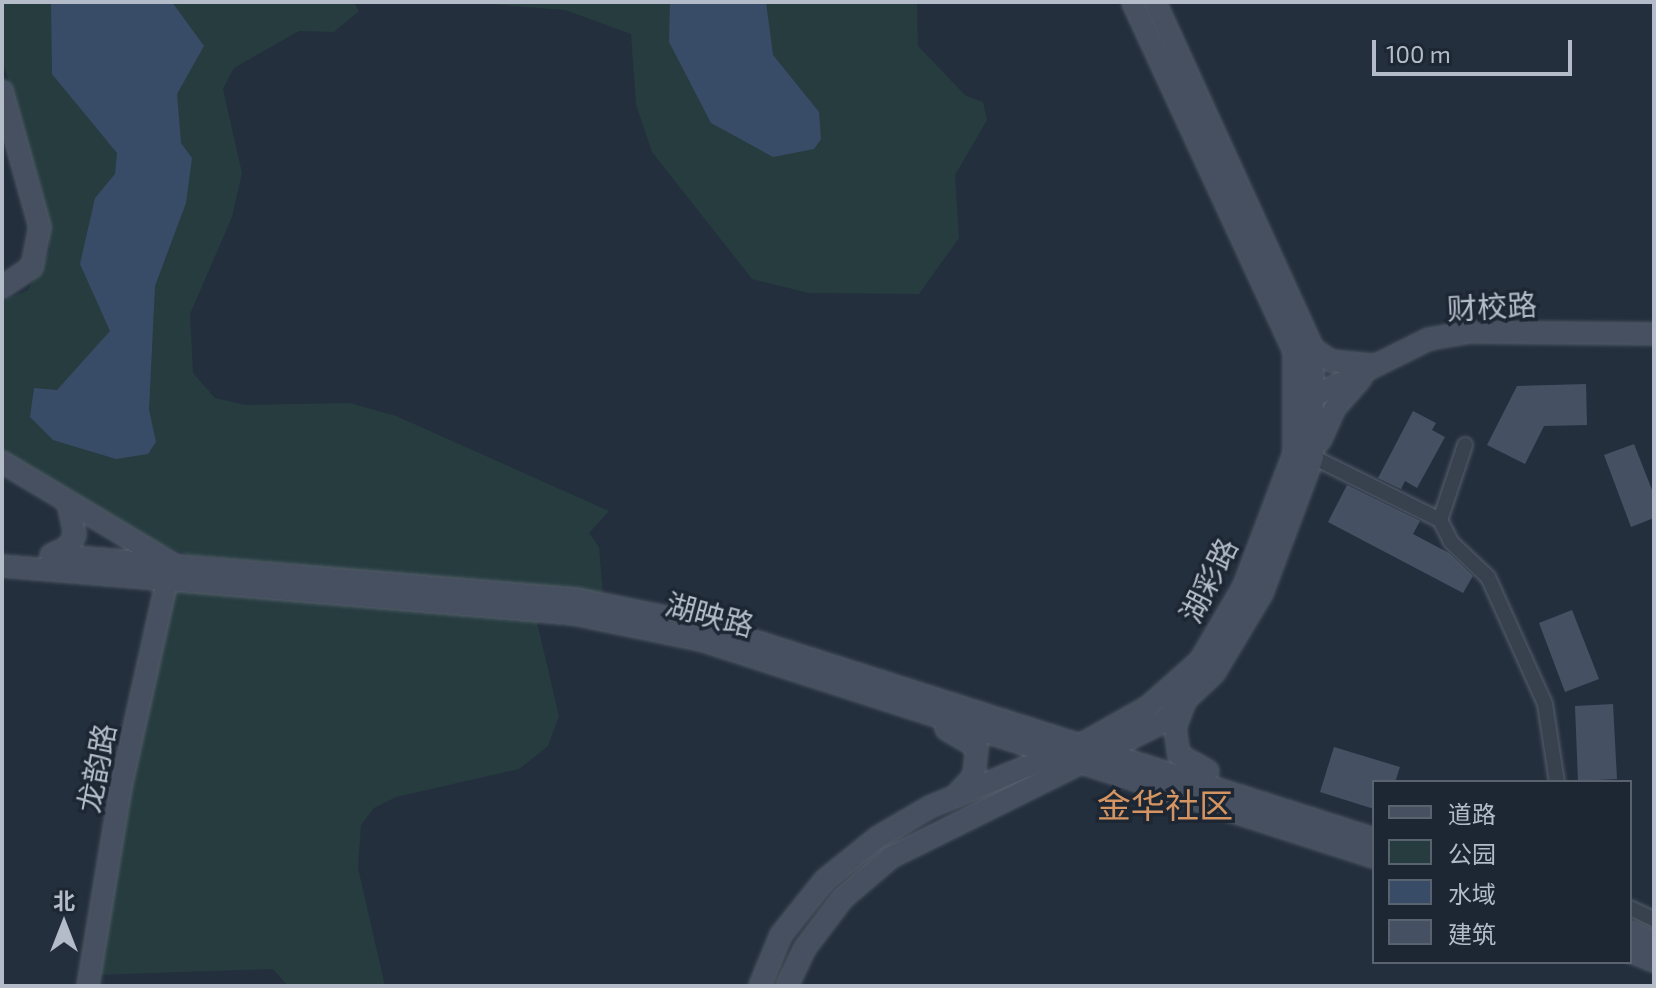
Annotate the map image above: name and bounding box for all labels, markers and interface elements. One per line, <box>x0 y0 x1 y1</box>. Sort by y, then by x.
scale bar <box>1376 24 1576 74</box>
text: 100 m <box>1386 39 1451 68</box>
street label: 财校路 <box>1446 286 1538 326</box>
street label: 湖彩路 <box>1172 532 1244 628</box>
street label: 湖映路 <box>662 585 758 643</box>
street label: 龙韵路 <box>70 720 122 816</box>
legend <box>1372 780 1632 964</box>
district label: 金华社区 <box>1097 785 1233 825</box>
text: 道路 <box>1448 799 1496 828</box>
text: 公园 <box>1448 839 1496 868</box>
text: 水域 <box>1448 879 1496 908</box>
north arrow <box>24 884 104 964</box>
text: 北 <box>53 887 75 913</box>
text: 建筑 <box>1448 919 1496 948</box>

